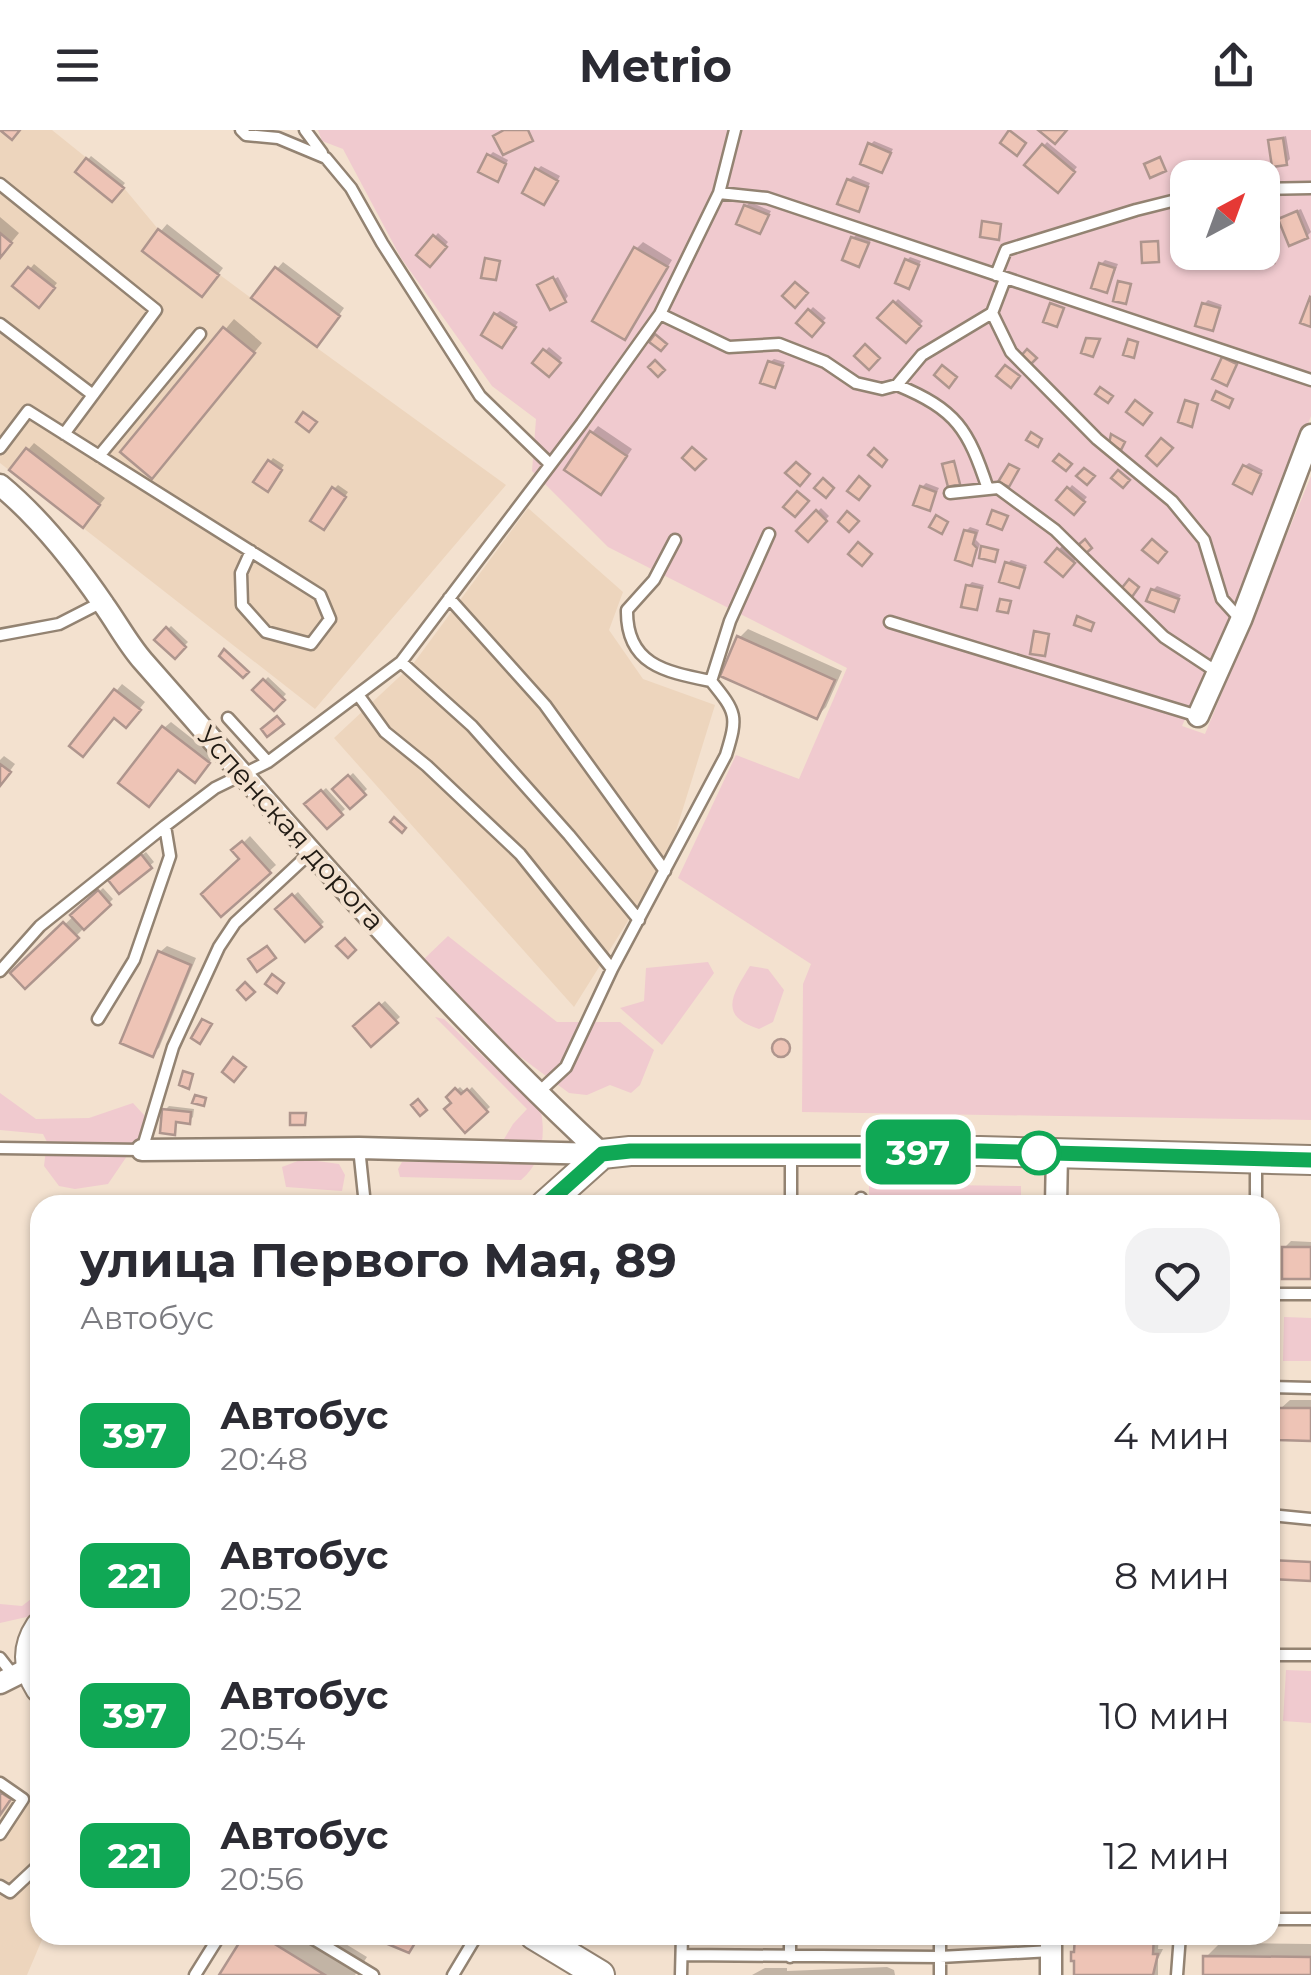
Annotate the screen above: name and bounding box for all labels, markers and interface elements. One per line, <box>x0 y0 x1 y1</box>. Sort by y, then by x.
icon: menu <box>50 38 105 93</box>
text: Metrio <box>579 38 732 93</box>
icon: share <box>1206 38 1261 93</box>
north arrow <box>1170 160 1280 270</box>
map controls <box>1170 160 1280 270</box>
street label: Успенская дорога <box>190 719 392 937</box>
line badge: 397 <box>860 1120 976 1184</box>
text: 397 <box>886 1131 950 1174</box>
unlabelled marker <box>1018 1132 1060 1174</box>
button: heart <box>1125 1228 1230 1333</box>
text: улица Первого Мая, 89 <box>80 1231 677 1289</box>
text: Автобус <box>80 1298 214 1337</box>
text: Автобус <box>220 1392 389 1439</box>
text: 4 мин <box>1113 1412 1230 1459</box>
text: 397 <box>103 1414 167 1457</box>
text: 20:48 <box>220 1439 308 1478</box>
text: Автобус <box>220 1532 389 1579</box>
text: 8 мин <box>1114 1552 1230 1599</box>
text: 221 <box>107 1554 163 1597</box>
text: 20:52 <box>220 1579 302 1618</box>
text: Автобус <box>220 1672 389 1719</box>
text: 10 мин <box>1099 1692 1230 1739</box>
text: 397 <box>103 1694 167 1737</box>
text: 20:54 <box>220 1719 305 1758</box>
text: Автобус <box>220 1812 389 1859</box>
text: 12 мин <box>1103 1832 1230 1879</box>
text: 221 <box>107 1834 163 1877</box>
text: 20:56 <box>220 1859 304 1898</box>

